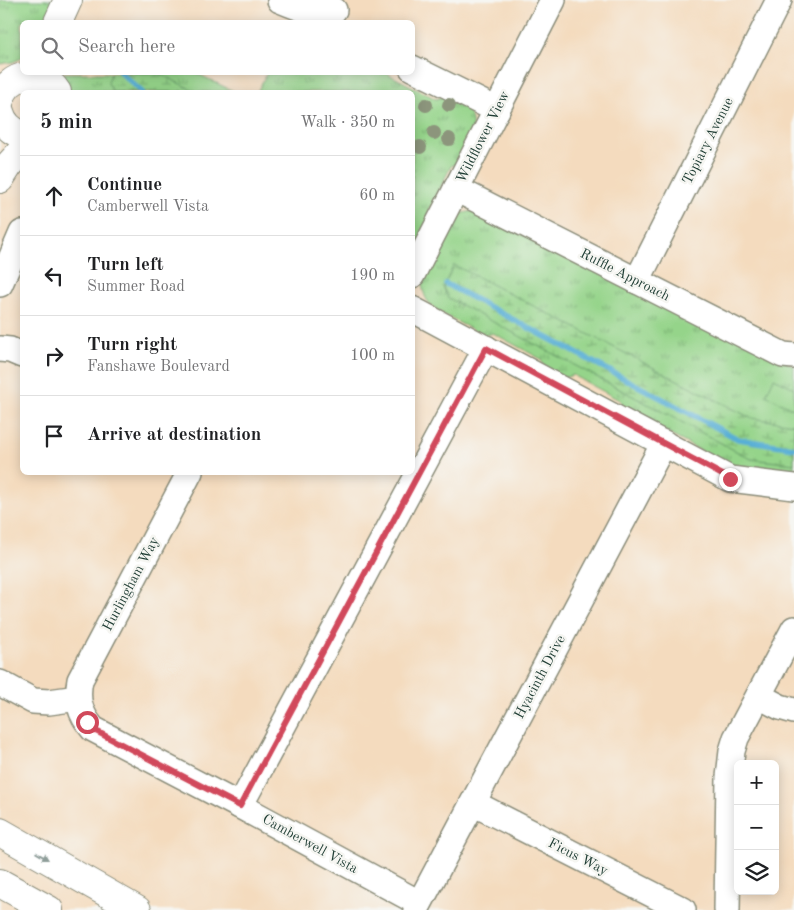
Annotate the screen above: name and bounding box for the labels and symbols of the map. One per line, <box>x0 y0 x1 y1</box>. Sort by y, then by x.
street label: Wildflower View <box>454 89 512 185</box>
street label: Topiary Avenue <box>680 95 736 187</box>
street label: Ruffle Approach <box>578 246 672 304</box>
route end <box>719 468 742 491</box>
street label: Hurlingham Way <box>100 534 162 633</box>
street label: Hyacinth Drive <box>512 633 568 721</box>
route start <box>76 711 99 734</box>
street label: Camberwell Vista <box>260 812 360 876</box>
street label: Ficus Way <box>546 836 611 878</box>
one-way arrow <box>36 852 49 861</box>

